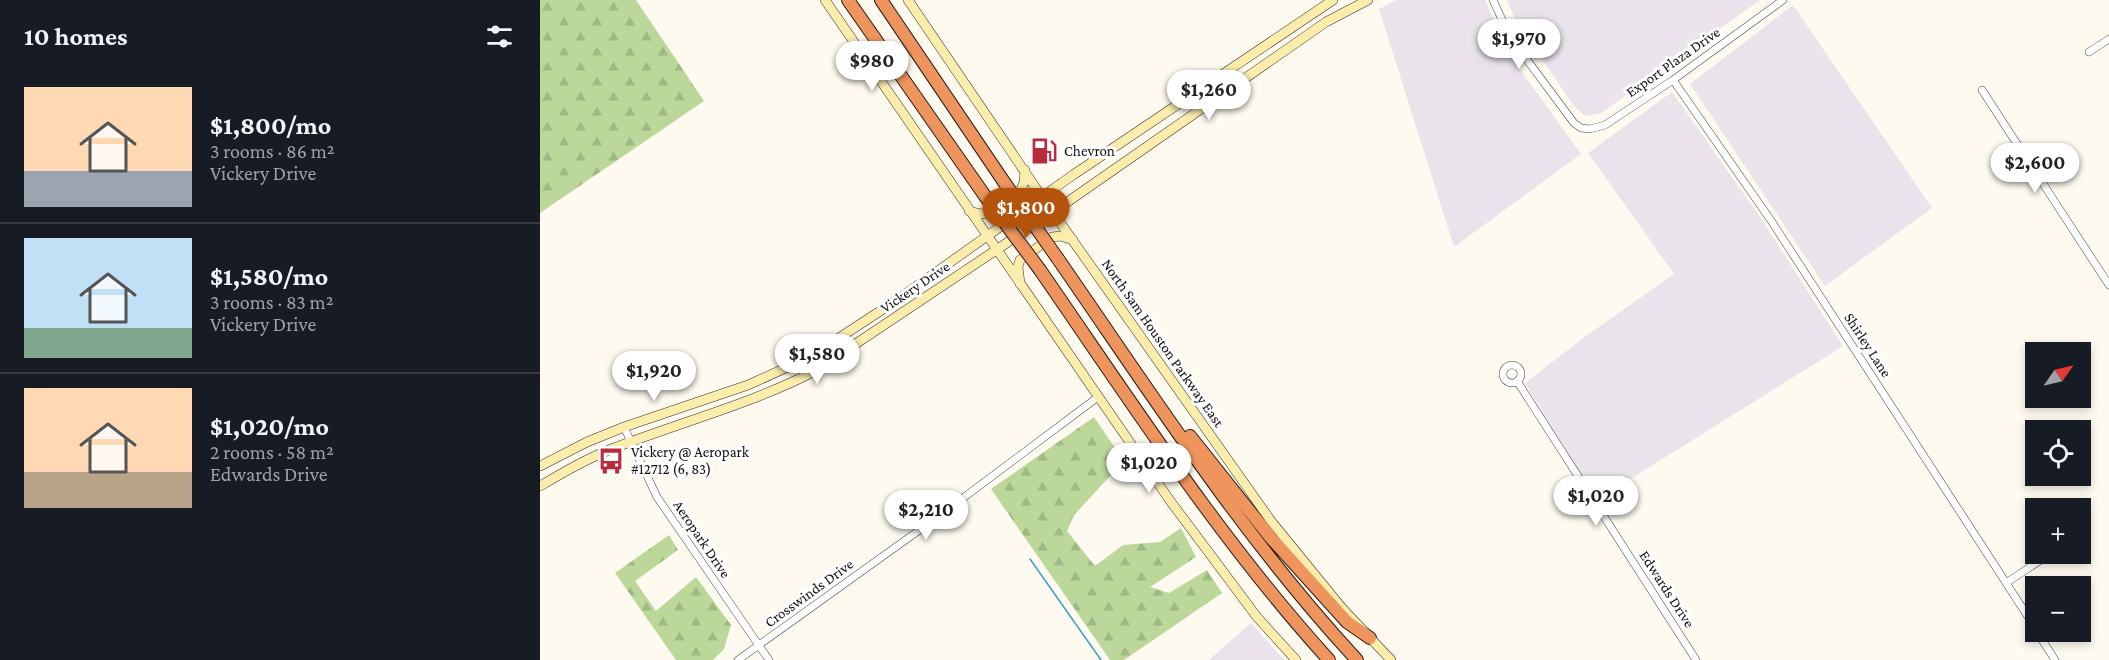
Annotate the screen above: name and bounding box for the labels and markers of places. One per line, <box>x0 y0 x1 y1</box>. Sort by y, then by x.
pin: $1,970 <box>1470 19 1568 70</box>
pin: $980 <box>836 41 908 92</box>
pin: $1,260 <box>1160 70 1258 121</box>
fuel station icon: Chevron <box>1029 136 1059 166</box>
place label: Chevron <box>1064 143 1115 159</box>
pin: $2,600 <box>1986 143 2084 194</box>
pin: $1,800 <box>977 188 1075 239</box>
pin: $1,580 <box>768 334 866 385</box>
pin: $1,920 <box>605 351 703 402</box>
pin: $1,020 <box>1100 443 1198 494</box>
place label: Vickery @ Aeropark #12712 (6, 83) <box>631 444 750 478</box>
bus stop icon: Vickery @ Aeropark #12712 (6, 83) <box>596 446 626 476</box>
pin: $1,020 <box>1547 476 1645 527</box>
pin: $2,210 <box>877 490 975 541</box>

